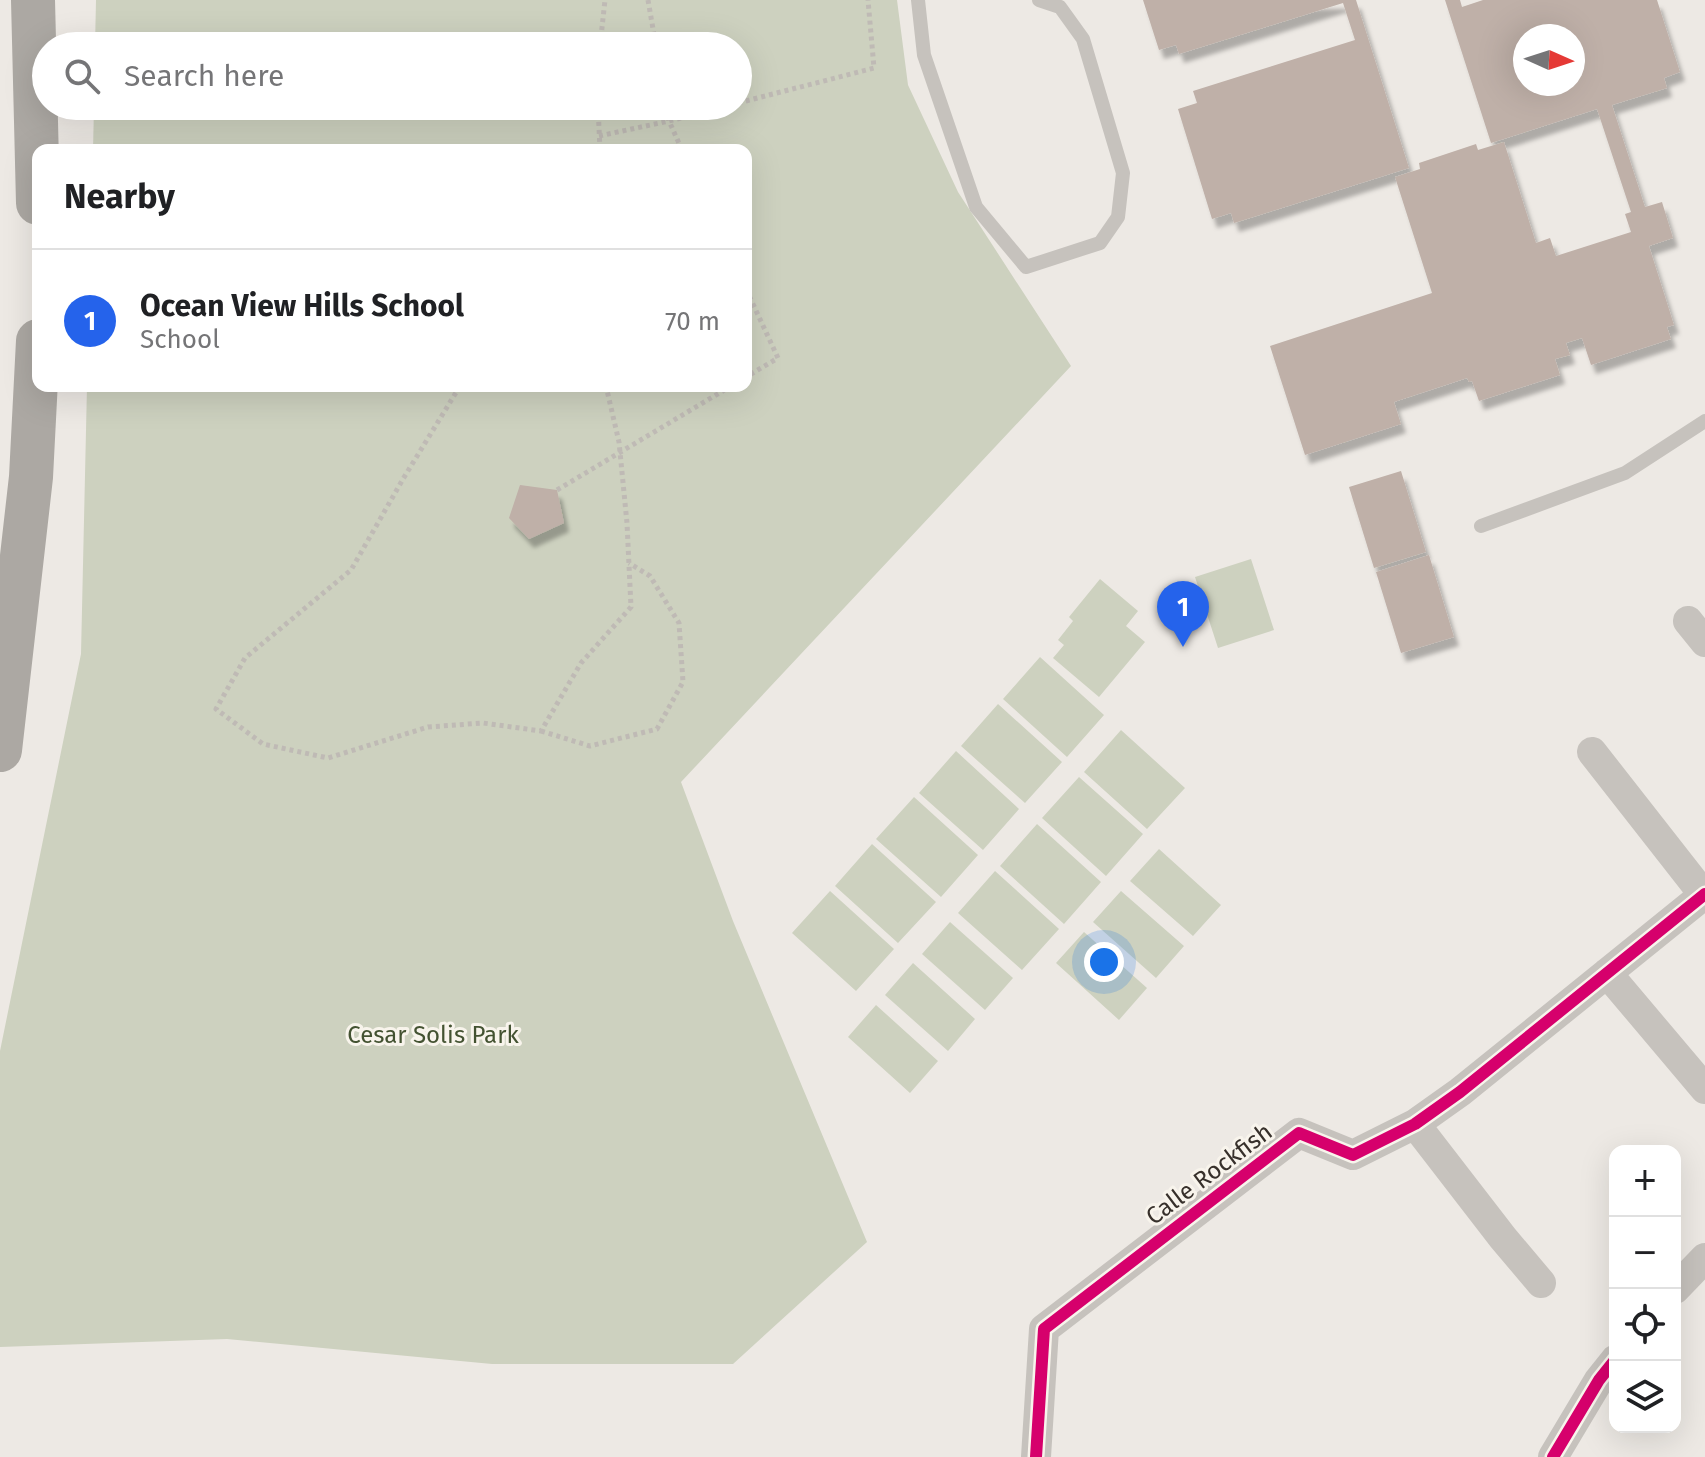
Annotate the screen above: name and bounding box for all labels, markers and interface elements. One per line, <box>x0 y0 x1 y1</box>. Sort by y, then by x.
north arrow <box>1513 24 1585 96</box>
search box <box>32 32 752 120</box>
icon: search <box>60 54 104 98</box>
text: Search here <box>124 58 284 94</box>
text: Nearby <box>64 176 175 217</box>
text: Ocean View Hills School <box>140 288 464 324</box>
text: 1 <box>84 306 96 337</box>
text: 70 m <box>665 306 720 337</box>
text: School <box>140 324 220 355</box>
pin: 1 <box>1157 581 1209 647</box>
your location <box>1084 942 1124 982</box>
park label: Cesar Solis Park <box>347 1021 519 1049</box>
street label: Calle Rockfish <box>1141 1118 1277 1230</box>
map controls <box>1609 1145 1681 1433</box>
button: + <box>1609 1145 1681 1217</box>
button: − <box>1609 1217 1681 1289</box>
button: locate <box>1609 1289 1681 1361</box>
button: layers <box>1609 1361 1681 1433</box>

